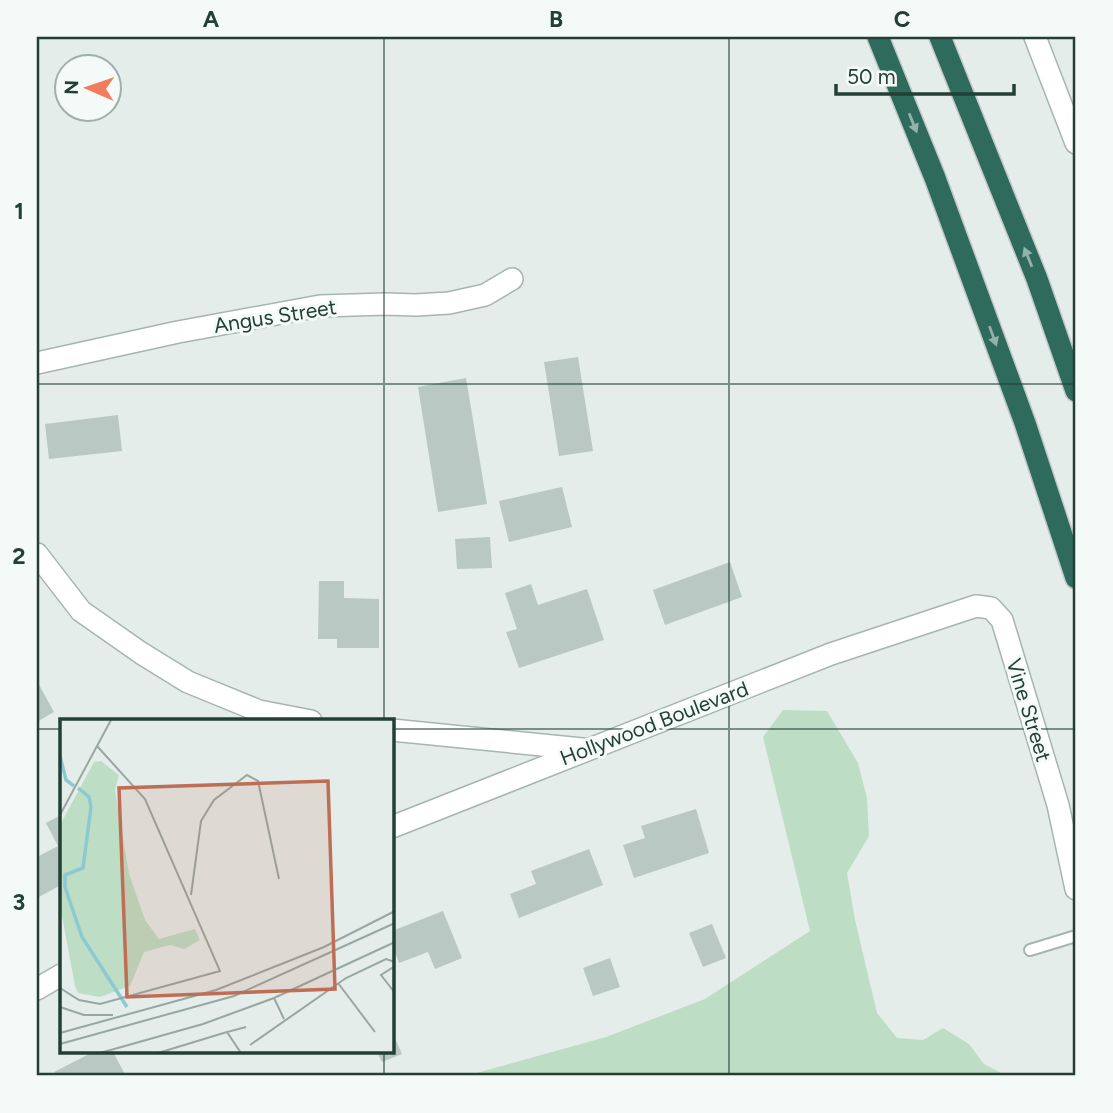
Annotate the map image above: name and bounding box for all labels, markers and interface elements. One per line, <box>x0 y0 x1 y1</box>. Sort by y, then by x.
text: A <box>203 5 220 33</box>
text: B <box>549 5 563 33</box>
text: C <box>894 5 911 33</box>
north arrow <box>52 52 122 122</box>
scale bar <box>836 52 1015 96</box>
text: 50 m <box>847 64 896 89</box>
text: N <box>60 80 83 95</box>
one-way arrow <box>908 112 919 133</box>
text: 1 <box>14 197 24 225</box>
one-way arrow <box>1022 247 1033 268</box>
street label: Angus Street <box>212 294 338 338</box>
one-way arrow <box>988 325 999 346</box>
text: 2 <box>12 542 26 570</box>
street label: Vine Street <box>1001 655 1057 765</box>
street label: Hollywood Boulevard <box>556 676 752 770</box>
inset map <box>60 719 394 1054</box>
text: 3 <box>13 888 25 916</box>

